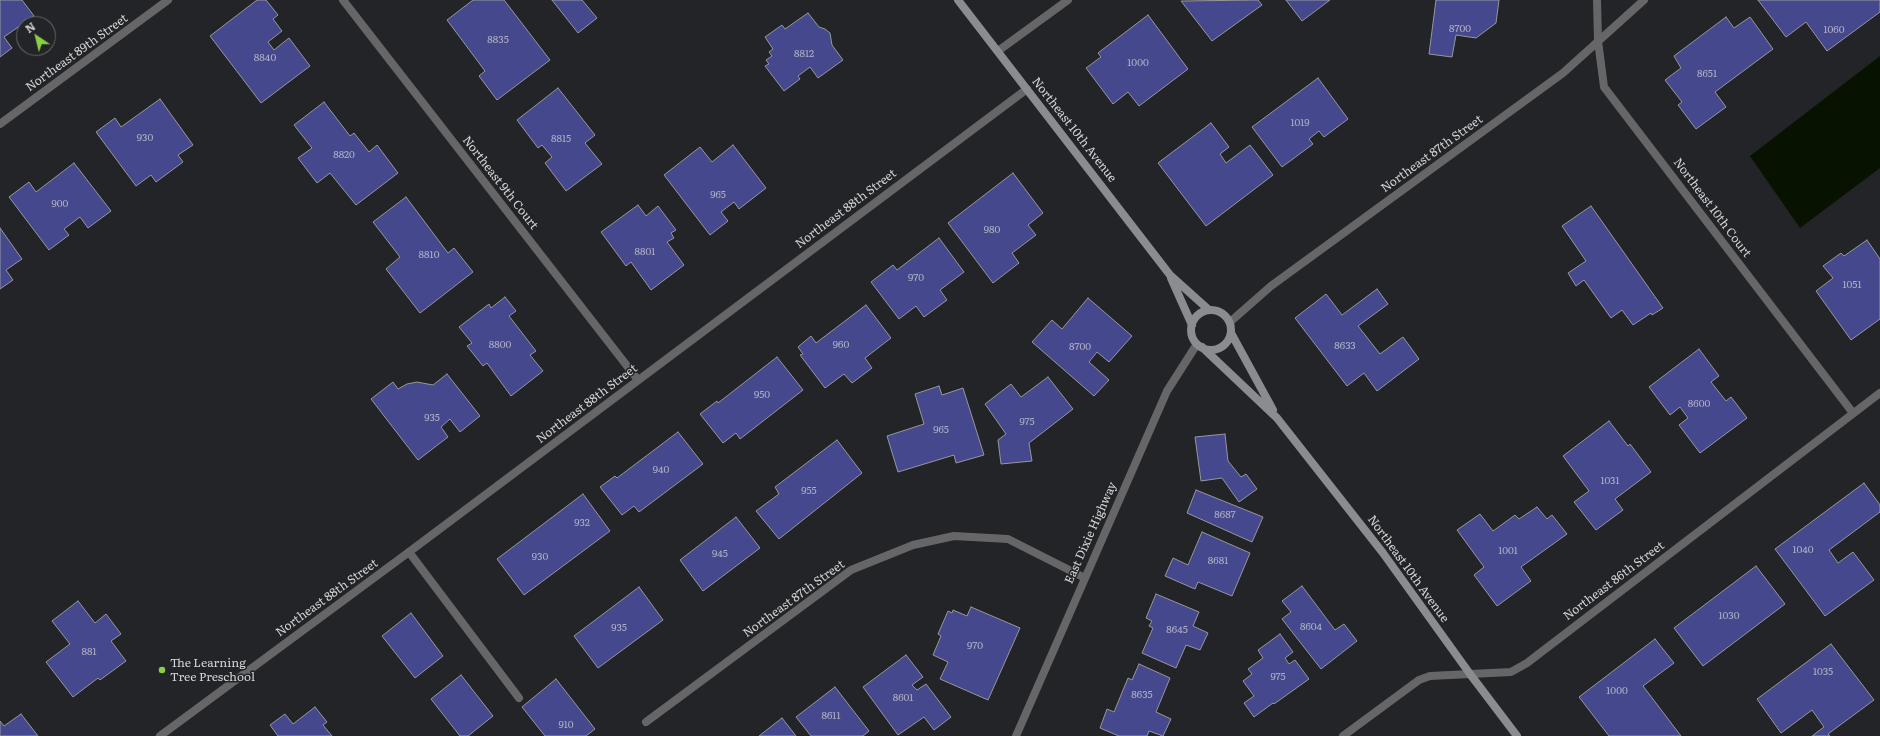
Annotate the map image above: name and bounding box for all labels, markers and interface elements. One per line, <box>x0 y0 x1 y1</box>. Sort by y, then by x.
street label: Northeast 89th Street <box>23 11 131 95</box>
north arrow <box>16 16 56 56</box>
house number: 8700 <box>1449 23 1471 35</box>
house number: 1060 <box>1824 24 1844 36</box>
house number: 8835 <box>487 34 509 46</box>
house number: 8812 <box>794 48 814 60</box>
house number: 8840 <box>254 52 276 64</box>
house number: 1000 <box>1127 57 1149 69</box>
house number: 8651 <box>1697 68 1717 80</box>
street label: Northeast 10th Avenue <box>1029 75 1119 185</box>
street label: Northeast 87th Street <box>1378 112 1486 196</box>
house number: 1019 <box>1290 117 1310 129</box>
house number: 930 <box>137 132 153 144</box>
street label: Northeast 9th Court <box>459 133 541 233</box>
house number: 8815 <box>551 133 571 145</box>
house number: 8820 <box>333 149 355 161</box>
street label: Northeast 10th Court <box>1670 156 1754 260</box>
street label: Northeast 88th Street <box>793 166 899 252</box>
house number: 965 <box>710 189 726 201</box>
house number: 900 <box>52 198 68 210</box>
house number: 980 <box>984 224 1000 236</box>
house number: 8801 <box>635 246 655 258</box>
house number: 8810 <box>419 249 439 261</box>
house number: 970 <box>908 272 924 284</box>
house number: 1051 <box>1843 279 1861 291</box>
house number: 8800 <box>489 339 511 351</box>
house number: 960 <box>833 339 849 351</box>
house number: 8633 <box>1334 340 1356 352</box>
house number: 8700 <box>1069 341 1091 353</box>
street label: Northeast 88th Street <box>534 361 640 447</box>
house number: 950 <box>754 389 770 401</box>
house number: 8600 <box>1688 398 1710 410</box>
house number: 935 <box>424 412 440 424</box>
house number: 975 <box>1019 416 1035 428</box>
house number: 965 <box>933 424 949 436</box>
house number: 940 <box>653 464 669 476</box>
house number: 1031 <box>1600 475 1620 487</box>
street label: East Dixie Highway <box>1062 480 1120 586</box>
house number: 955 <box>801 485 817 497</box>
house number: 8687 <box>1214 509 1236 521</box>
street label: Northeast 10th Avenue <box>1364 513 1452 625</box>
house number: 932 <box>574 517 590 529</box>
street label: Northeast 86th Street <box>1561 538 1667 624</box>
house number: 1040 <box>1792 544 1814 556</box>
house number: 1001 <box>1498 545 1518 557</box>
house number: 945 <box>712 548 728 560</box>
house number: 930 <box>532 551 548 563</box>
house number: 8681 <box>1208 555 1228 567</box>
street label: Northeast 88th Street <box>273 556 381 640</box>
street label: Northeast 87th Street <box>740 557 848 641</box>
house number: 1030 <box>1719 610 1739 622</box>
house number: 8604 <box>1300 621 1322 633</box>
house number: 935 <box>611 622 627 634</box>
house number: 8645 <box>1166 624 1188 636</box>
house number: 970 <box>967 640 983 652</box>
house number: 881 <box>81 646 97 658</box>
place label: The Learning Tree Preschool <box>170 656 255 684</box>
marker: The Learning Tree Preschool <box>157 665 167 675</box>
house number: 1035 <box>1813 666 1833 678</box>
house number: 975 <box>1270 671 1286 683</box>
house number: 1000 <box>1606 685 1628 697</box>
house number: 8635 <box>1131 689 1153 701</box>
house number: 8601 <box>893 692 913 704</box>
house number: 8611 <box>821 710 841 722</box>
house number: 910 <box>558 719 574 731</box>

